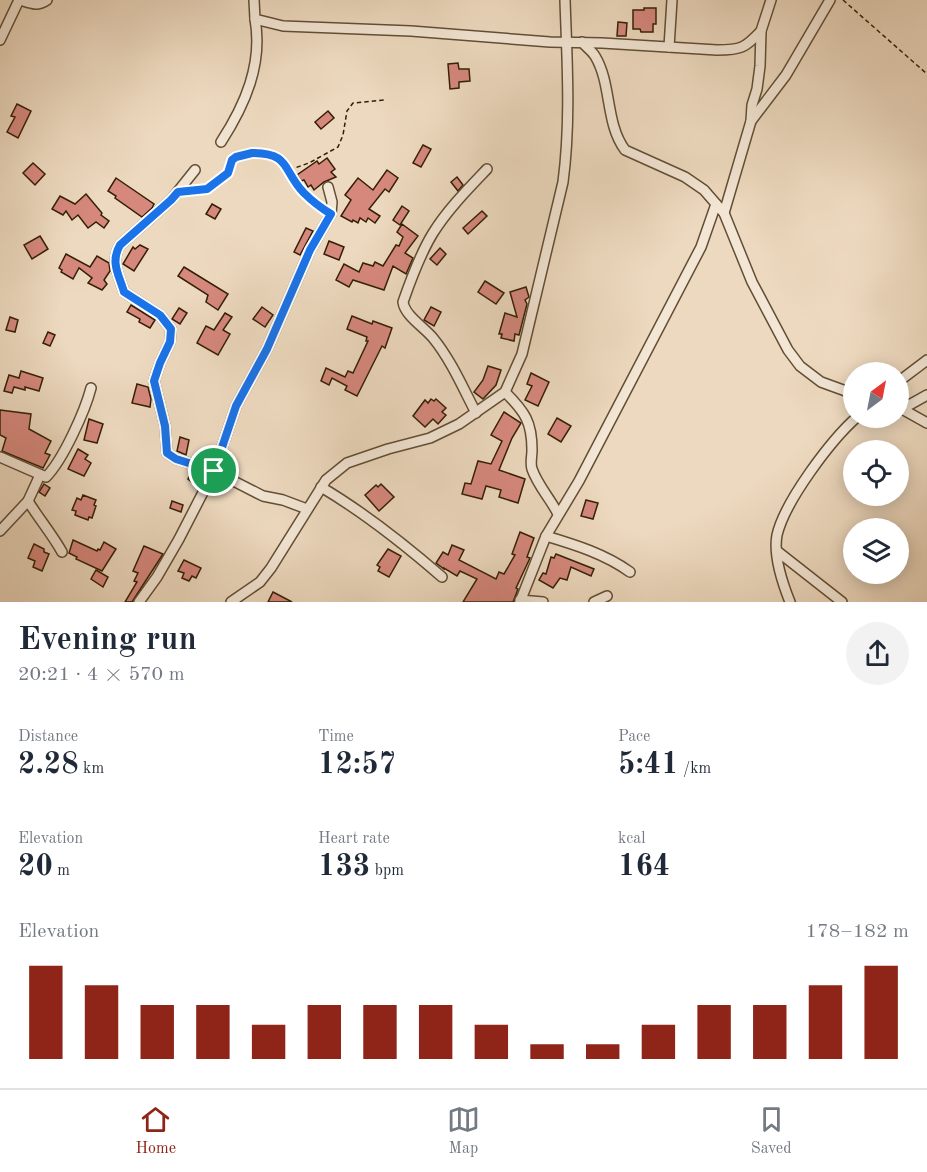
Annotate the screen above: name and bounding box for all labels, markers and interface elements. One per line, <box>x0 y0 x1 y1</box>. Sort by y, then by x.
north arrow <box>843 362 909 428</box>
map controls <box>843 362 909 584</box>
button: locate <box>843 440 909 506</box>
pin <box>188 445 239 496</box>
icon: arrive <box>197 454 230 487</box>
button: layers <box>843 518 909 584</box>
button: share <box>846 622 909 685</box>
text: Evening run <box>18 624 197 657</box>
text: 20:21 · 4 × 570 m <box>18 665 185 685</box>
text: Distance <box>18 729 78 745</box>
text: Time <box>318 729 354 745</box>
text: Pace <box>618 729 650 745</box>
text: 2.28 <box>18 750 79 780</box>
text: 12:57 <box>318 750 396 780</box>
text: 5:41 <box>618 750 679 780</box>
text: km <box>79 761 104 777</box>
text: /km <box>679 761 711 777</box>
text: Elevation <box>18 831 83 847</box>
text: Heart rate <box>318 831 390 847</box>
text: kcal <box>618 831 646 847</box>
text: 20 <box>18 852 53 882</box>
text: 133 <box>318 852 370 882</box>
text: 164 <box>618 852 670 882</box>
text: m <box>53 863 70 879</box>
text: bpm <box>370 863 404 879</box>
text: Elevation <box>18 922 99 942</box>
text: 178–182 m <box>806 922 909 942</box>
tab: Home <box>135 1103 176 1159</box>
tab: Map <box>447 1103 480 1159</box>
tab: Saved <box>751 1103 792 1159</box>

